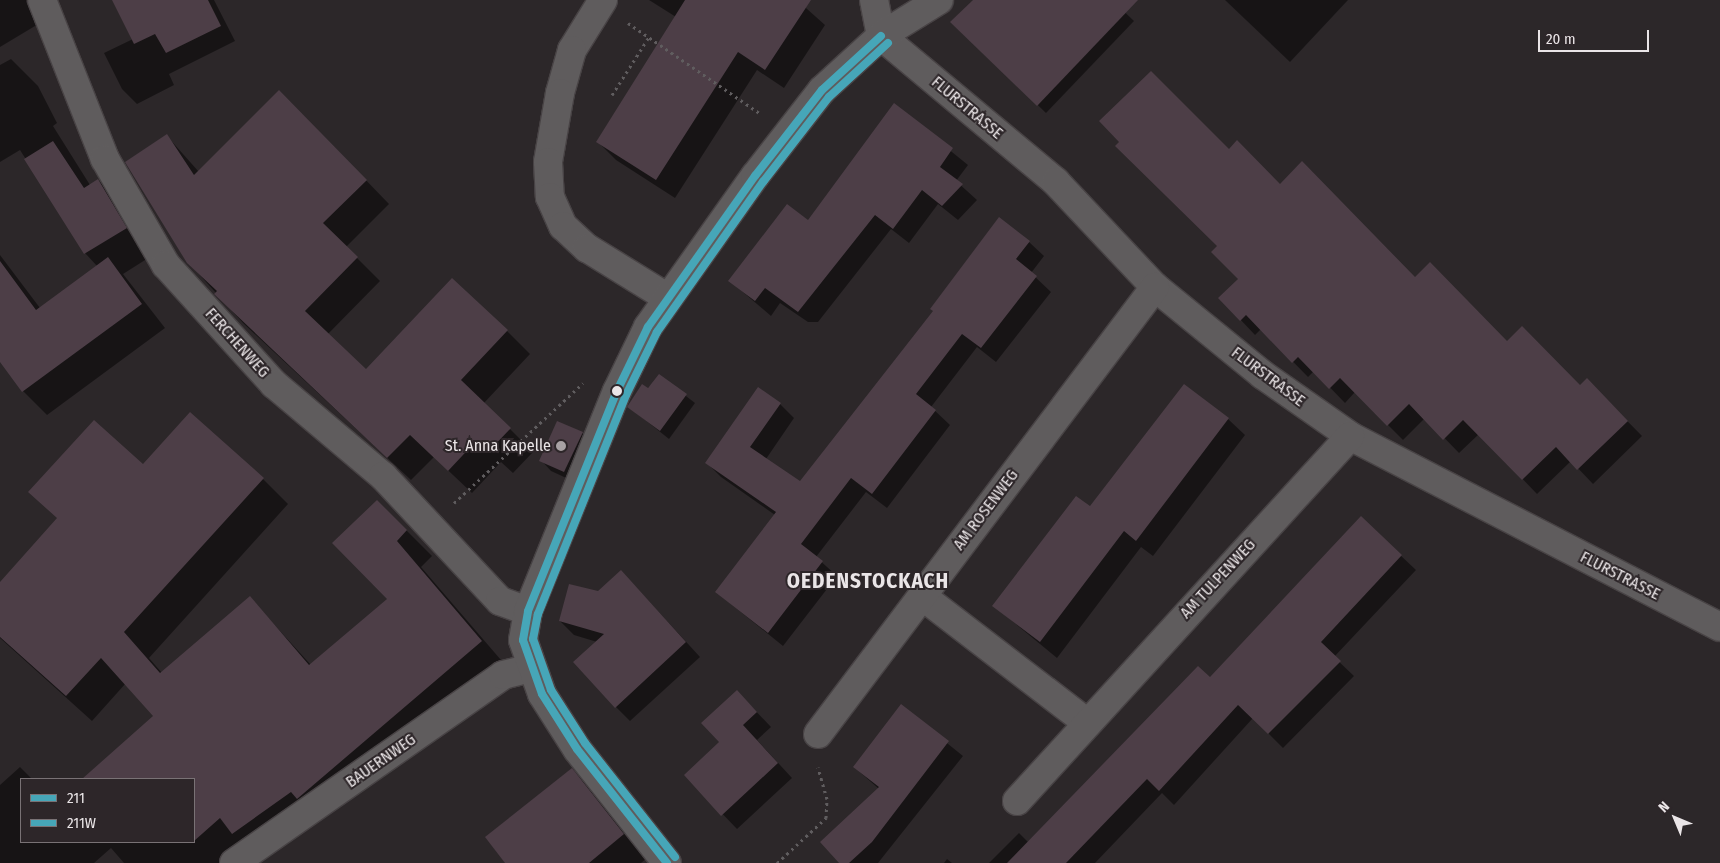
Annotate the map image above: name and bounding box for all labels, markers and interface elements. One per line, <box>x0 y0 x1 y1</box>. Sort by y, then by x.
scale bar <box>1540 20 1651 52</box>
text: 20 m <box>1546 30 1576 48</box>
street label: FLURSTRASSE <box>927 73 1007 143</box>
street label: FERCHENWEG <box>201 304 273 382</box>
street label: FLURSTRASSE <box>1227 343 1309 411</box>
unlabelled marker <box>612 386 622 396</box>
place label: St. Anna Kapelle <box>445 436 551 456</box>
marker: St. Anna Kapelle <box>555 440 567 452</box>
street label: AM ROSENWEG <box>950 466 1022 554</box>
street label: AM TULPENWEG <box>1176 535 1260 623</box>
street label: FLURSTRASSE <box>1577 548 1663 604</box>
district label: OEDENSTOCKACH <box>785 568 951 594</box>
street label: BAUERNWEG <box>342 730 420 792</box>
legend <box>20 778 195 843</box>
text: 211 <box>67 789 85 807</box>
north arrow <box>1650 793 1700 843</box>
text: N <box>1655 798 1673 816</box>
text: 211W <box>67 814 96 832</box>

